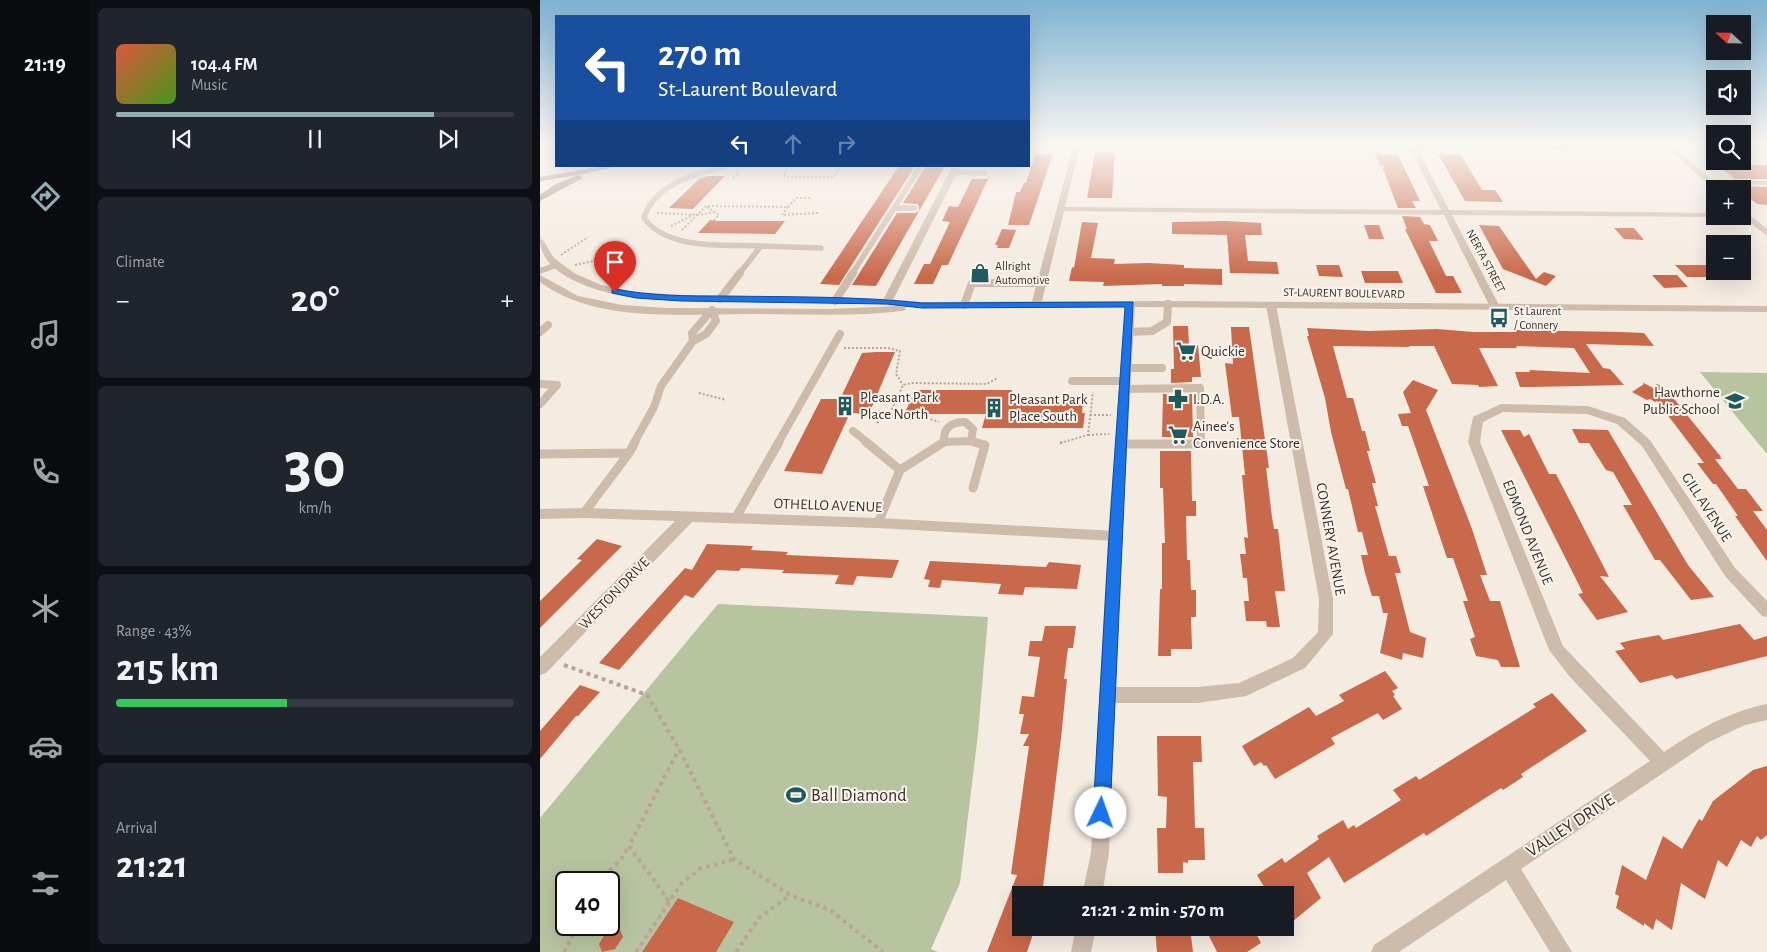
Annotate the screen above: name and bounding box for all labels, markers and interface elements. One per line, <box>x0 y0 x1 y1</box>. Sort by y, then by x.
north arrow <box>1706 15 1751 60</box>
map controls <box>1706 15 1751 280</box>
icon: left <box>575 35 640 100</box>
text: 270 m <box>658 37 741 72</box>
text: 21:19 <box>24 53 66 75</box>
text: 104.4 FM <box>191 55 258 74</box>
button: sound <box>1706 70 1751 115</box>
text: Music <box>191 77 227 93</box>
text: St-Laurent Boulevard <box>658 78 837 100</box>
icon: previous <box>168 125 196 153</box>
icon: pause <box>301 125 329 153</box>
icon: next <box>434 125 462 153</box>
button: search <box>1706 125 1751 170</box>
icon: left <box>726 130 754 158</box>
icon: ahead <box>779 130 807 158</box>
icon: right <box>832 130 860 158</box>
icon: directions <box>28 179 63 214</box>
button: + <box>1706 180 1751 225</box>
street label: NERTA STREET <box>1464 227 1508 295</box>
button: − <box>1706 235 1751 280</box>
pin <box>594 241 636 292</box>
icon: arrive <box>601 248 629 276</box>
text: Climate <box>116 254 165 270</box>
place label: Allright Automotive <box>995 260 1050 286</box>
shop icon: Allright Automotive <box>969 262 991 284</box>
text: 20° <box>291 281 339 319</box>
street label: ST-LAURENT BOULEVARD <box>1283 286 1405 300</box>
text: − <box>116 287 129 315</box>
text: + <box>501 287 514 315</box>
place label: St Laurent / Connery <box>1514 305 1562 332</box>
bus stop icon: St Laurent / Connery <box>1488 307 1510 329</box>
icon: music <box>28 317 63 352</box>
supermarket icon: Quickie <box>1175 340 1197 362</box>
place label: Quickie <box>1201 344 1245 359</box>
place label: Hawthorne Public School <box>1643 385 1720 417</box>
pharmacy icon: I.D.A. <box>1167 388 1189 410</box>
place label: Pleasant Park Place North <box>860 390 939 422</box>
school or university icon: Hawthorne Public School <box>1724 390 1746 412</box>
place label: Pleasant Park Place South <box>1009 392 1088 424</box>
place label: I.D.A. <box>1193 392 1225 407</box>
building icon: Pleasant Park Place North <box>834 395 856 417</box>
building icon: Pleasant Park Place South <box>983 397 1005 419</box>
place label: Ainee's Convenience Store <box>1193 419 1300 451</box>
supermarket icon: Ainee's Convenience Store <box>1167 424 1189 446</box>
text: 30 <box>284 434 346 499</box>
icon: phone <box>28 454 63 489</box>
street label: GILL AVENUE <box>1679 470 1734 544</box>
street label: EDMOND AVENUE <box>1500 478 1555 587</box>
street label: CONNERY AVENUE <box>1313 482 1348 597</box>
street label: OTHELLO AVENUE <box>773 496 883 515</box>
text: km/h <box>298 500 332 516</box>
street label: WESTON DRIVE <box>576 554 652 632</box>
icon: climate <box>28 591 63 626</box>
text: Range · 43% <box>116 623 192 639</box>
text: 215 km <box>116 650 219 688</box>
icon: car <box>28 729 63 764</box>
sports icon: Ball Diamond <box>785 784 807 806</box>
position arrow <box>1074 786 1126 838</box>
place label: Ball Diamond <box>811 787 907 805</box>
street label: VALLEY DRIVE <box>1523 791 1618 861</box>
text: Arrival <box>116 820 157 836</box>
text: 21:21 <box>116 847 188 885</box>
icon: filters <box>28 866 63 901</box>
speed limit sign: 40 <box>555 871 620 936</box>
text: 21:21 · 2 min · 570 m <box>1082 901 1224 920</box>

